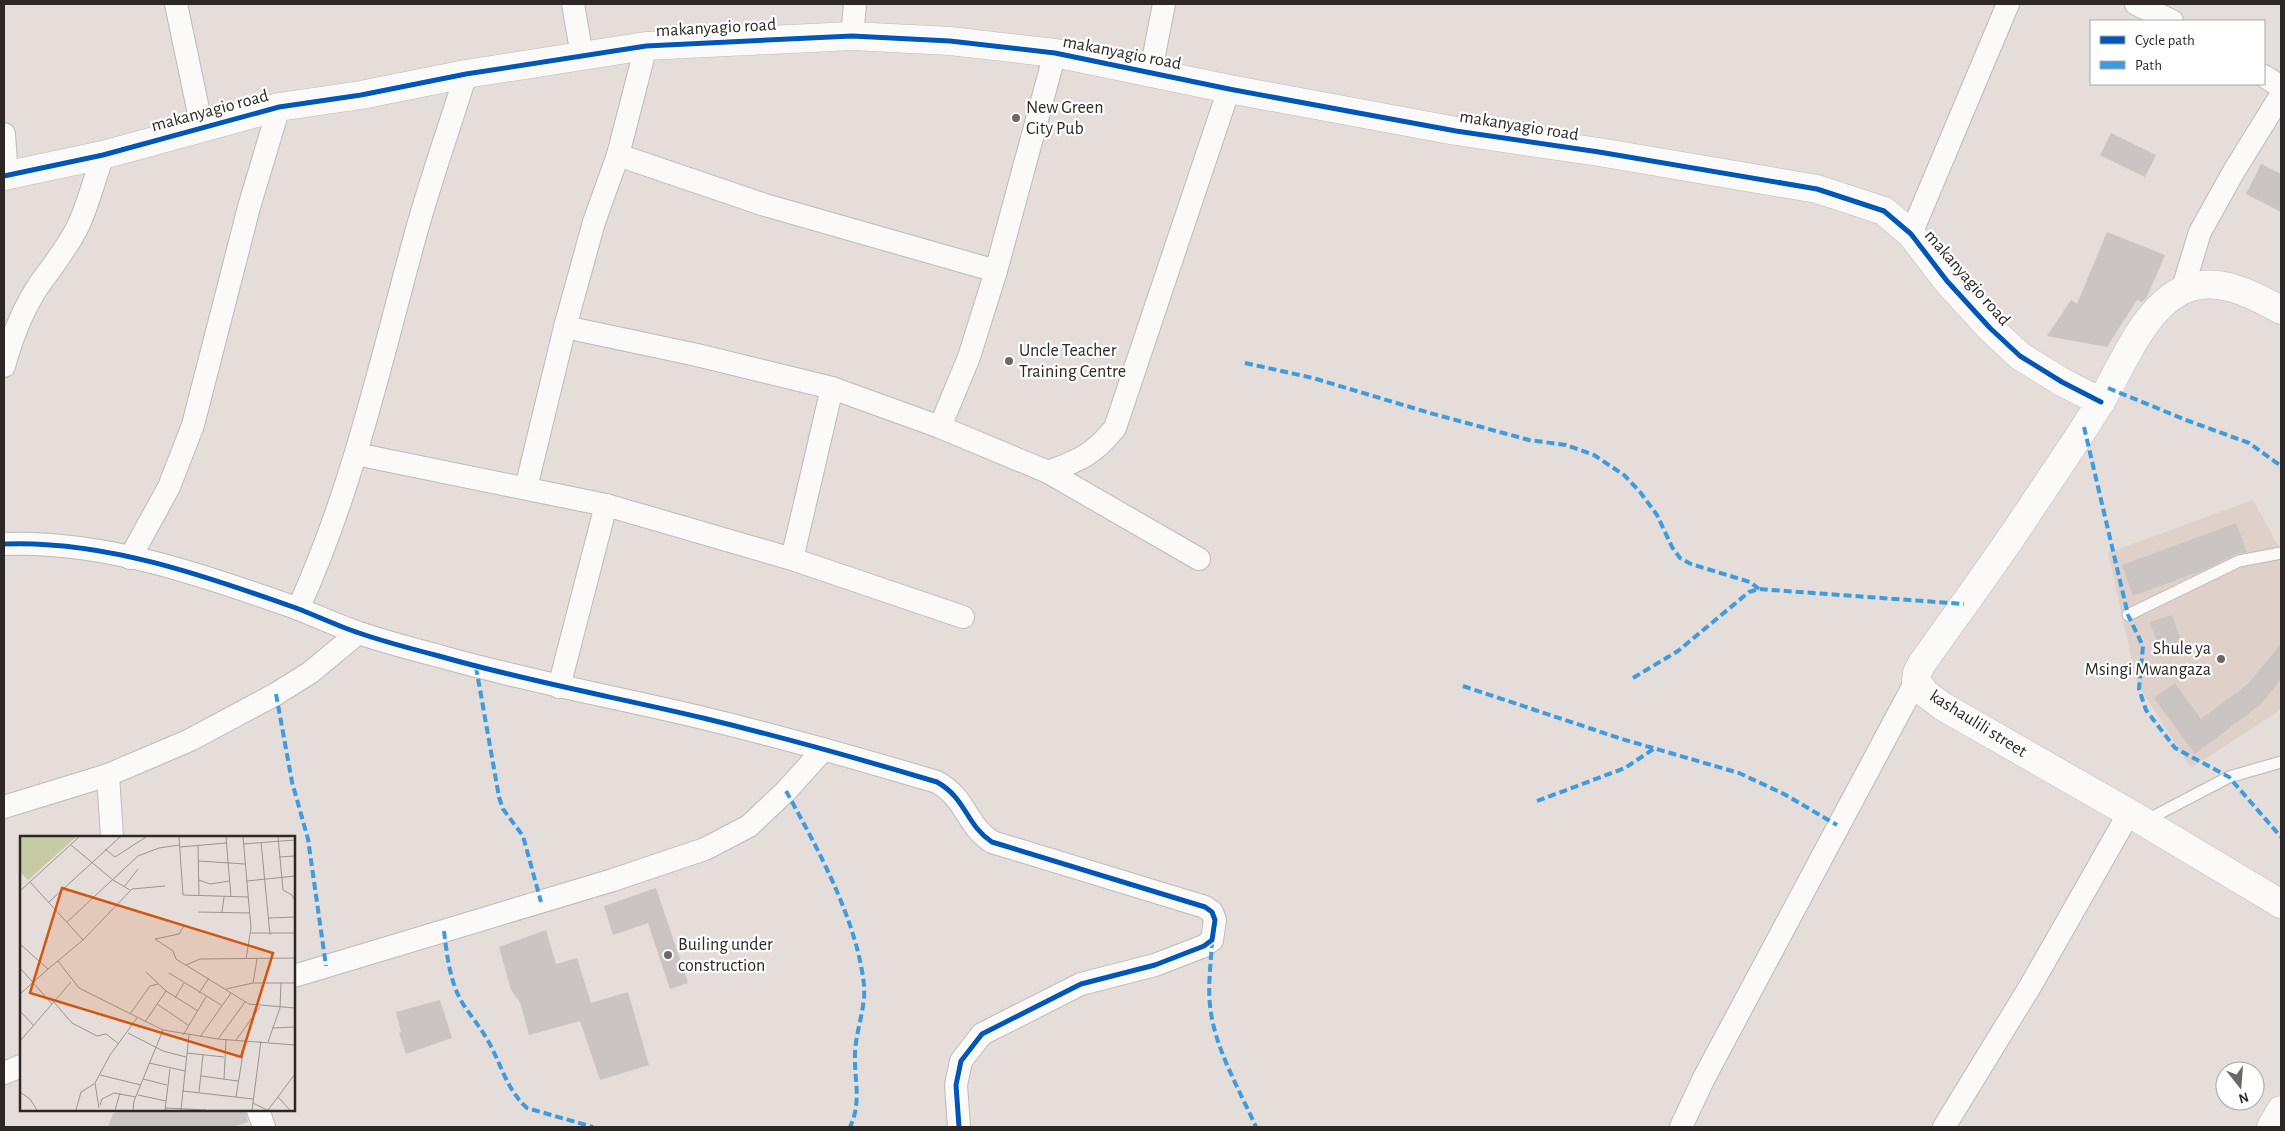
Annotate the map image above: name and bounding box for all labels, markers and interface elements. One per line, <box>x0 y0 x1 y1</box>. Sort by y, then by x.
street label: makanyagio road <box>655 16 777 40</box>
legend <box>2090 20 2265 85</box>
street label: makanyagio road <box>1061 33 1183 73</box>
text: Cycle path <box>2135 33 2195 48</box>
text: Path <box>2135 58 2162 73</box>
street label: makanyagio road <box>149 87 271 135</box>
place label: New Green City Pub <box>1026 99 1103 138</box>
street label: makanyagio road <box>1458 108 1580 144</box>
marker: New Green City Pub <box>1010 112 1022 124</box>
street label: makanyagio road <box>1921 227 2013 329</box>
place label: Uncle Teacher Training Centre <box>1019 342 1126 381</box>
marker: Uncle Teacher Training Centre <box>1003 355 1015 367</box>
place label: Shule ya Msingi Mwangaza <box>2085 640 2211 679</box>
marker: Shule ya Msingi Mwangaza <box>2215 653 2227 665</box>
street label: kashaulili street <box>1926 687 2030 761</box>
inset map <box>20 836 295 1111</box>
place label: Builing under construction <box>678 936 773 975</box>
marker: Builing under construction <box>662 949 674 961</box>
north arrow <box>2215 1061 2265 1111</box>
text: N <box>2237 1089 2250 1106</box>

